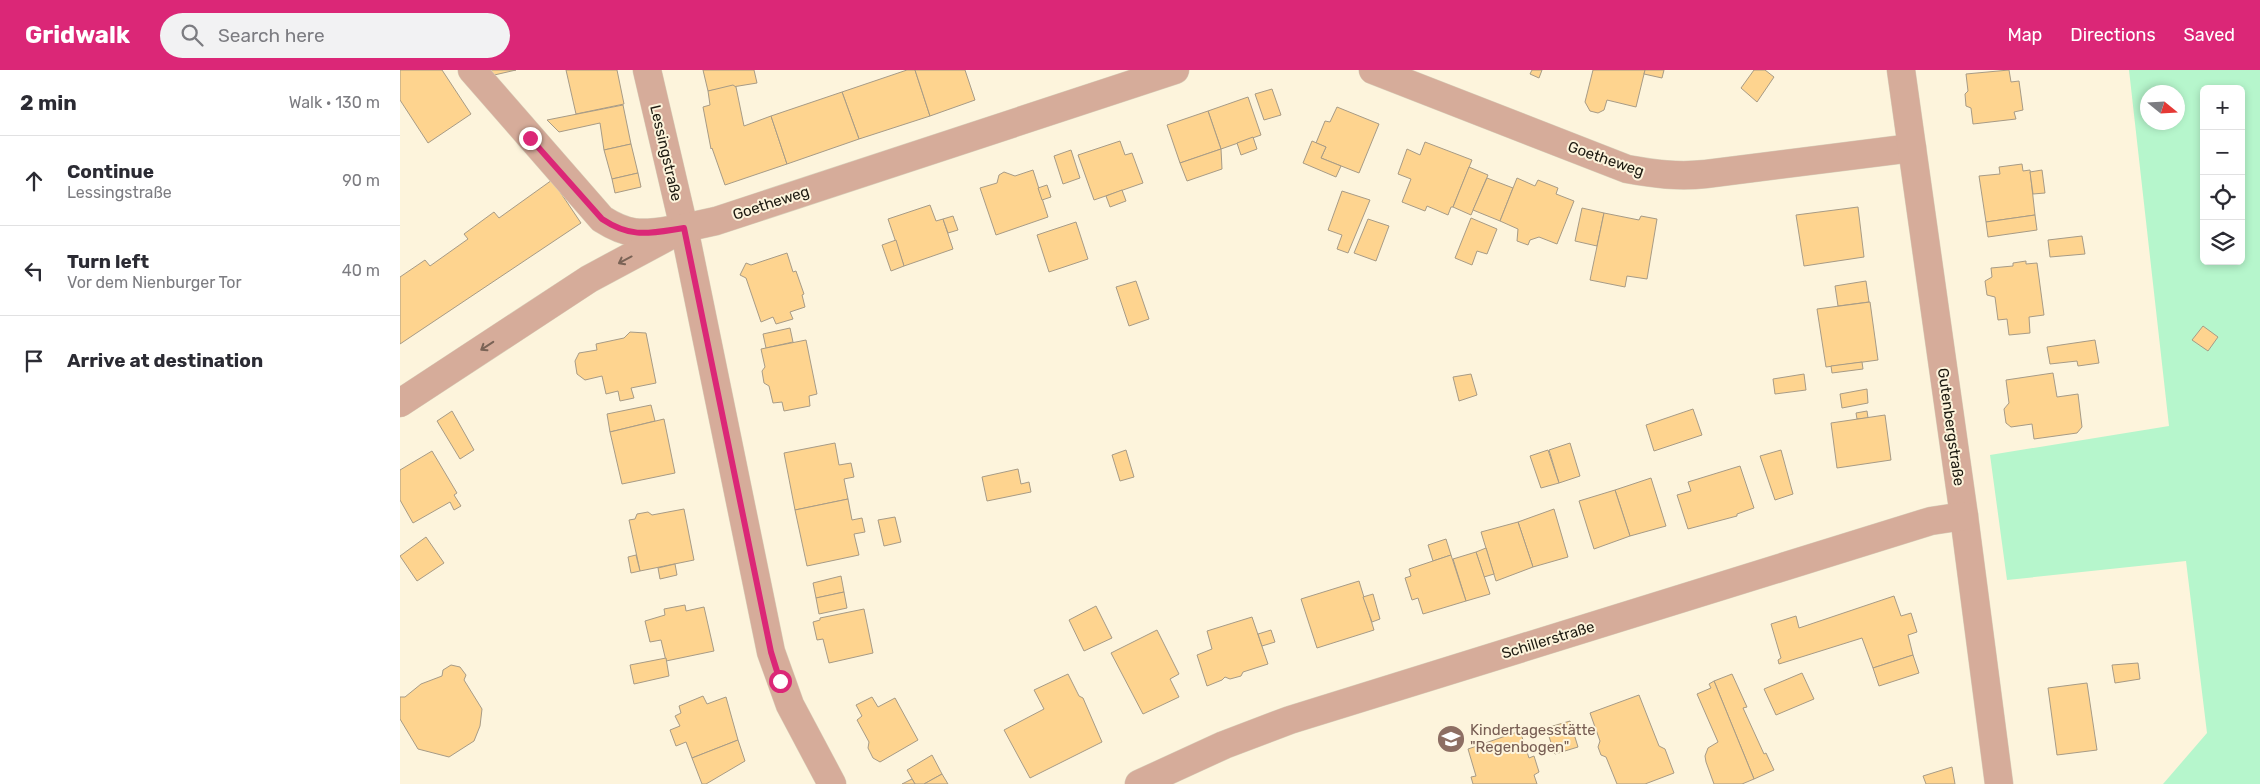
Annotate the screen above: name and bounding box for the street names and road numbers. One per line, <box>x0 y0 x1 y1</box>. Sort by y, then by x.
street label: Lessingstraße <box>646 103 686 203</box>
street label: Goetheweg <box>1565 138 1647 180</box>
street label: Goetheweg <box>730 182 812 224</box>
street label: Gutenbergstraße <box>1934 367 1968 487</box>
street label: Schillerstraße <box>1499 617 1597 663</box>

